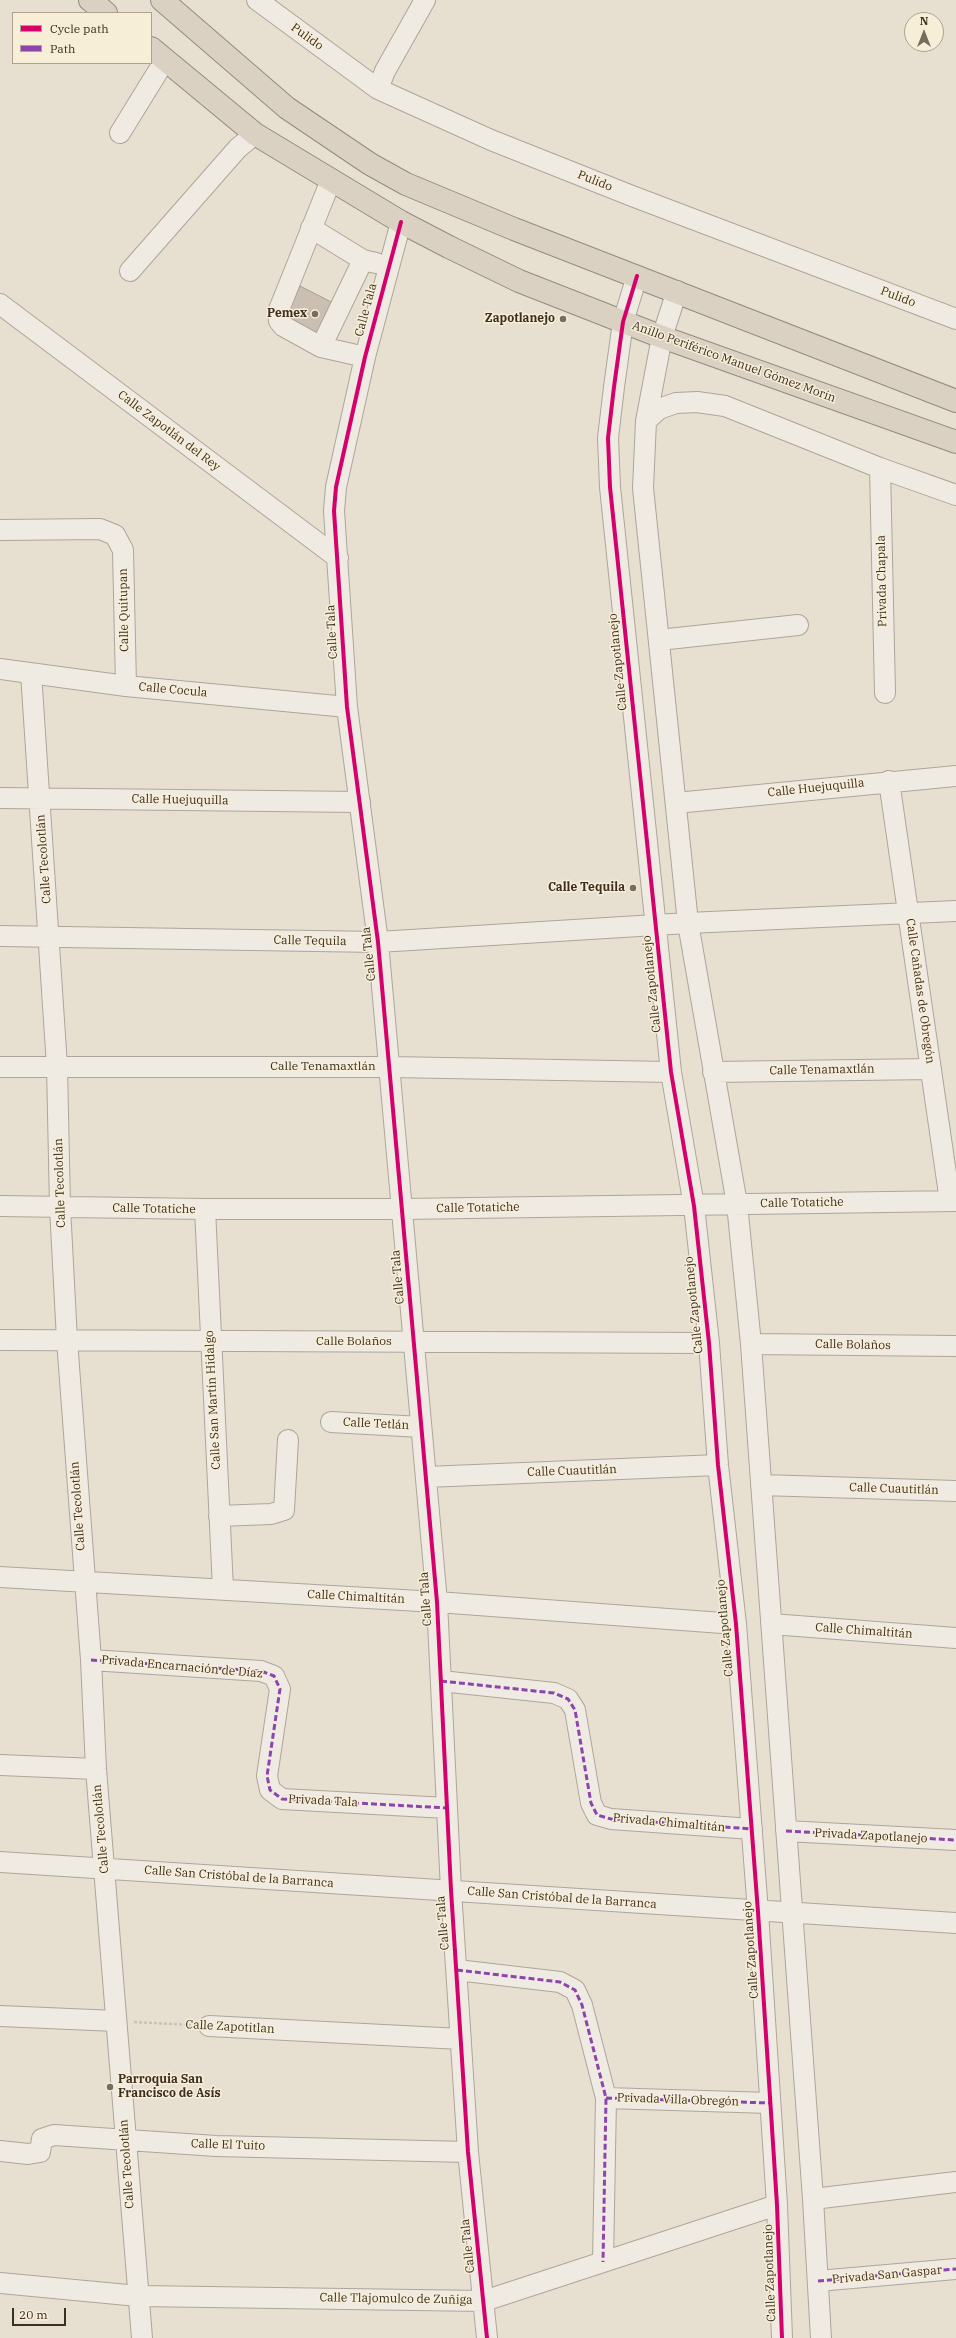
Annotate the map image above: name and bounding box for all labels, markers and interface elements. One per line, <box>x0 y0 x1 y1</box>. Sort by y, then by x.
legend <box>12 12 152 64</box>
north arrow <box>904 12 944 52</box>
text: N <box>920 14 928 28</box>
street label: Pulido <box>288 20 326 54</box>
text: Cycle path <box>50 21 109 36</box>
text: Path <box>50 41 75 56</box>
street label: Pulido <box>575 168 615 194</box>
street label: Calle Tala <box>352 282 380 338</box>
street label: Pulido <box>878 284 918 310</box>
place label: Pemex <box>267 307 307 321</box>
marker: Pemex <box>310 309 320 319</box>
place label: Zapotlanejo <box>485 312 555 326</box>
marker: Zapotlanejo <box>558 314 568 324</box>
street label: Anillo Periférico Manuel Gómez Morín <box>630 318 838 406</box>
street label: Calle Zapotlán del Rey <box>115 388 223 474</box>
street label: Privada Chapala <box>874 535 890 627</box>
street label: Calle Quitupan <box>116 568 132 652</box>
street label: Calle Tala <box>323 604 341 660</box>
street label: Calle Zapotlanejo <box>606 613 630 711</box>
street label: Calle Cocula <box>138 680 208 700</box>
street label: Calle Huejuquilla <box>767 776 865 800</box>
street label: Calle Huejuquilla <box>131 792 229 808</box>
street label: Calle Tecolotlán <box>34 814 54 904</box>
place label: Calle Tequila <box>548 881 625 895</box>
marker: Calle Tequila <box>628 883 638 893</box>
street label: Calle Cañadas de Obregón <box>903 917 937 1065</box>
street label: Calle Tala <box>359 926 379 982</box>
street label: Calle Tequila <box>273 933 347 949</box>
street label: Calle Zapotlanejo <box>640 935 664 1033</box>
street label: Calle Tenamaxtlán <box>270 1060 376 1074</box>
street label: Calle Tenamaxtlán <box>769 1062 875 1078</box>
street label: Calle Tecolotlán <box>51 1138 69 1228</box>
street label: Calle Totatiche <box>760 1195 844 1211</box>
street label: Calle Totatiche <box>436 1200 520 1216</box>
street label: Calle Totatiche <box>112 1201 196 1217</box>
street label: Calle Tala <box>388 1249 408 1305</box>
street label: Calle Zapotlanejo <box>682 1256 706 1354</box>
street label: Calle San Martín Hidalgo <box>202 1330 224 1470</box>
street label: Calle Bolaños <box>316 1335 392 1349</box>
street label: Calle Bolaños <box>815 1337 891 1353</box>
street label: Calle Tetlán <box>342 1415 410 1433</box>
street label: Calle Tecolotlán <box>68 1461 88 1551</box>
street label: Calle Cuautitlán <box>527 1462 617 1480</box>
street label: Calle Cuautitlán <box>849 1480 939 1498</box>
street label: Calle Tala <box>417 1571 435 1627</box>
street label: Calle Zapotlanejo <box>714 1579 736 1677</box>
street label: Calle Chimaltitán <box>307 1587 405 1607</box>
street label: Calle Chimaltitán <box>815 1620 913 1642</box>
street label: Privada Encarnación de Díaz <box>101 1653 263 1681</box>
street label: Calle Tecolotlán <box>90 1784 112 1874</box>
street label: Privada Tala <box>288 1792 358 1810</box>
street label: Privada Chimaltitán <box>612 1811 726 1835</box>
street label: Privada Zapotlanejo <box>814 1826 928 1846</box>
street label: Calle San Cristóbal de la Barranca <box>144 1863 334 1891</box>
street label: Calle San Cristóbal de la Barranca <box>467 1884 657 1912</box>
street label: Calle Tala <box>433 1895 453 1951</box>
street label: Calle Zapotlanejo <box>740 1901 762 1999</box>
street label: Calle Zapotitlan <box>185 2017 275 2037</box>
place label: Parroquia San Francisco de Asís <box>118 2073 221 2101</box>
marker: Parroquia San Francisco de Asís <box>105 2082 115 2092</box>
street label: Privada Villa Obregón <box>617 2091 739 2109</box>
street label: Calle Tecolotlán <box>117 2119 137 2209</box>
street label: Calle El Tuito <box>191 2137 265 2153</box>
street label: Calle Tala <box>458 2218 478 2274</box>
street label: Calle Zapotlanejo <box>761 2224 779 2322</box>
street label: Privada San Gaspar <box>831 2263 943 2287</box>
street label: Calle Tlajomulco de Zuñiga <box>319 2290 473 2308</box>
scale bar <box>14 2300 68 2326</box>
text: 20 m <box>19 2307 48 2322</box>

